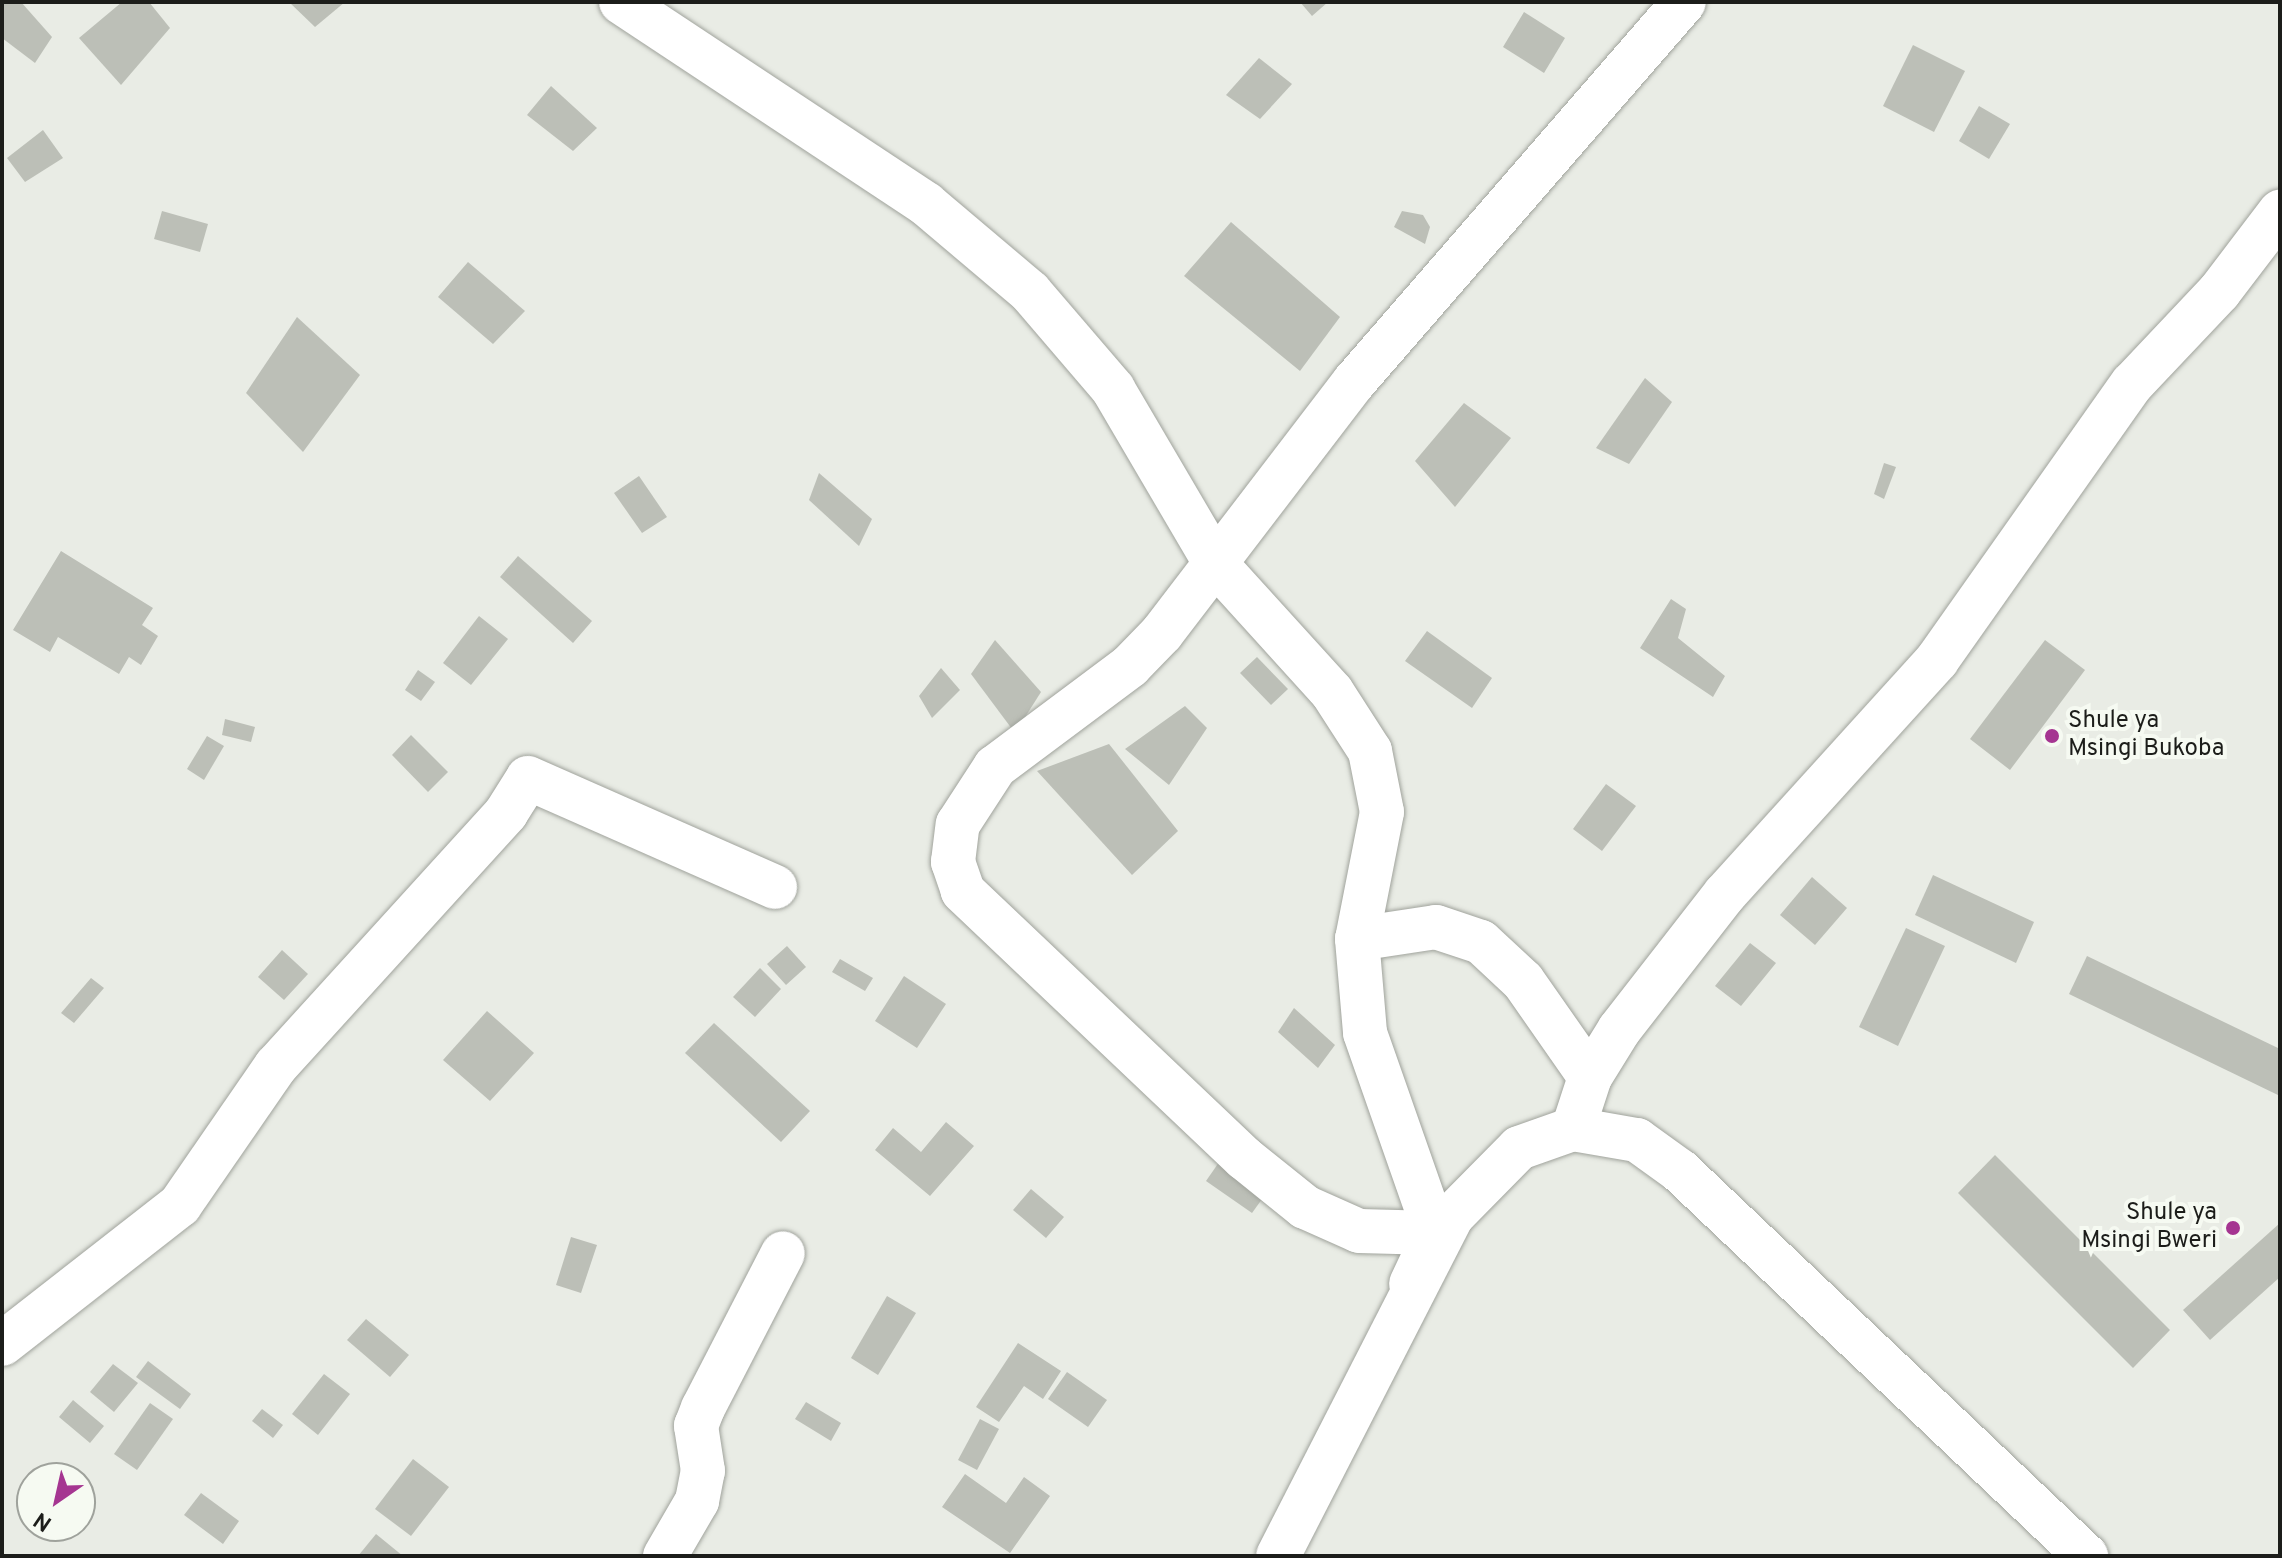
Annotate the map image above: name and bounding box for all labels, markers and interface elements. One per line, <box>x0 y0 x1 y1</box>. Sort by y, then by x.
place label: Shule ya Msingi Bukoba <box>2068 708 2224 764</box>
marker: Shule ya Msingi Bukoba <box>2043 727 2061 745</box>
place label: Shule ya Msingi Bweri <box>2081 1200 2217 1256</box>
marker: Shule ya Msingi Bweri <box>2224 1219 2242 1237</box>
north arrow <box>16 1462 96 1542</box>
text: N <box>29 1505 58 1536</box>

